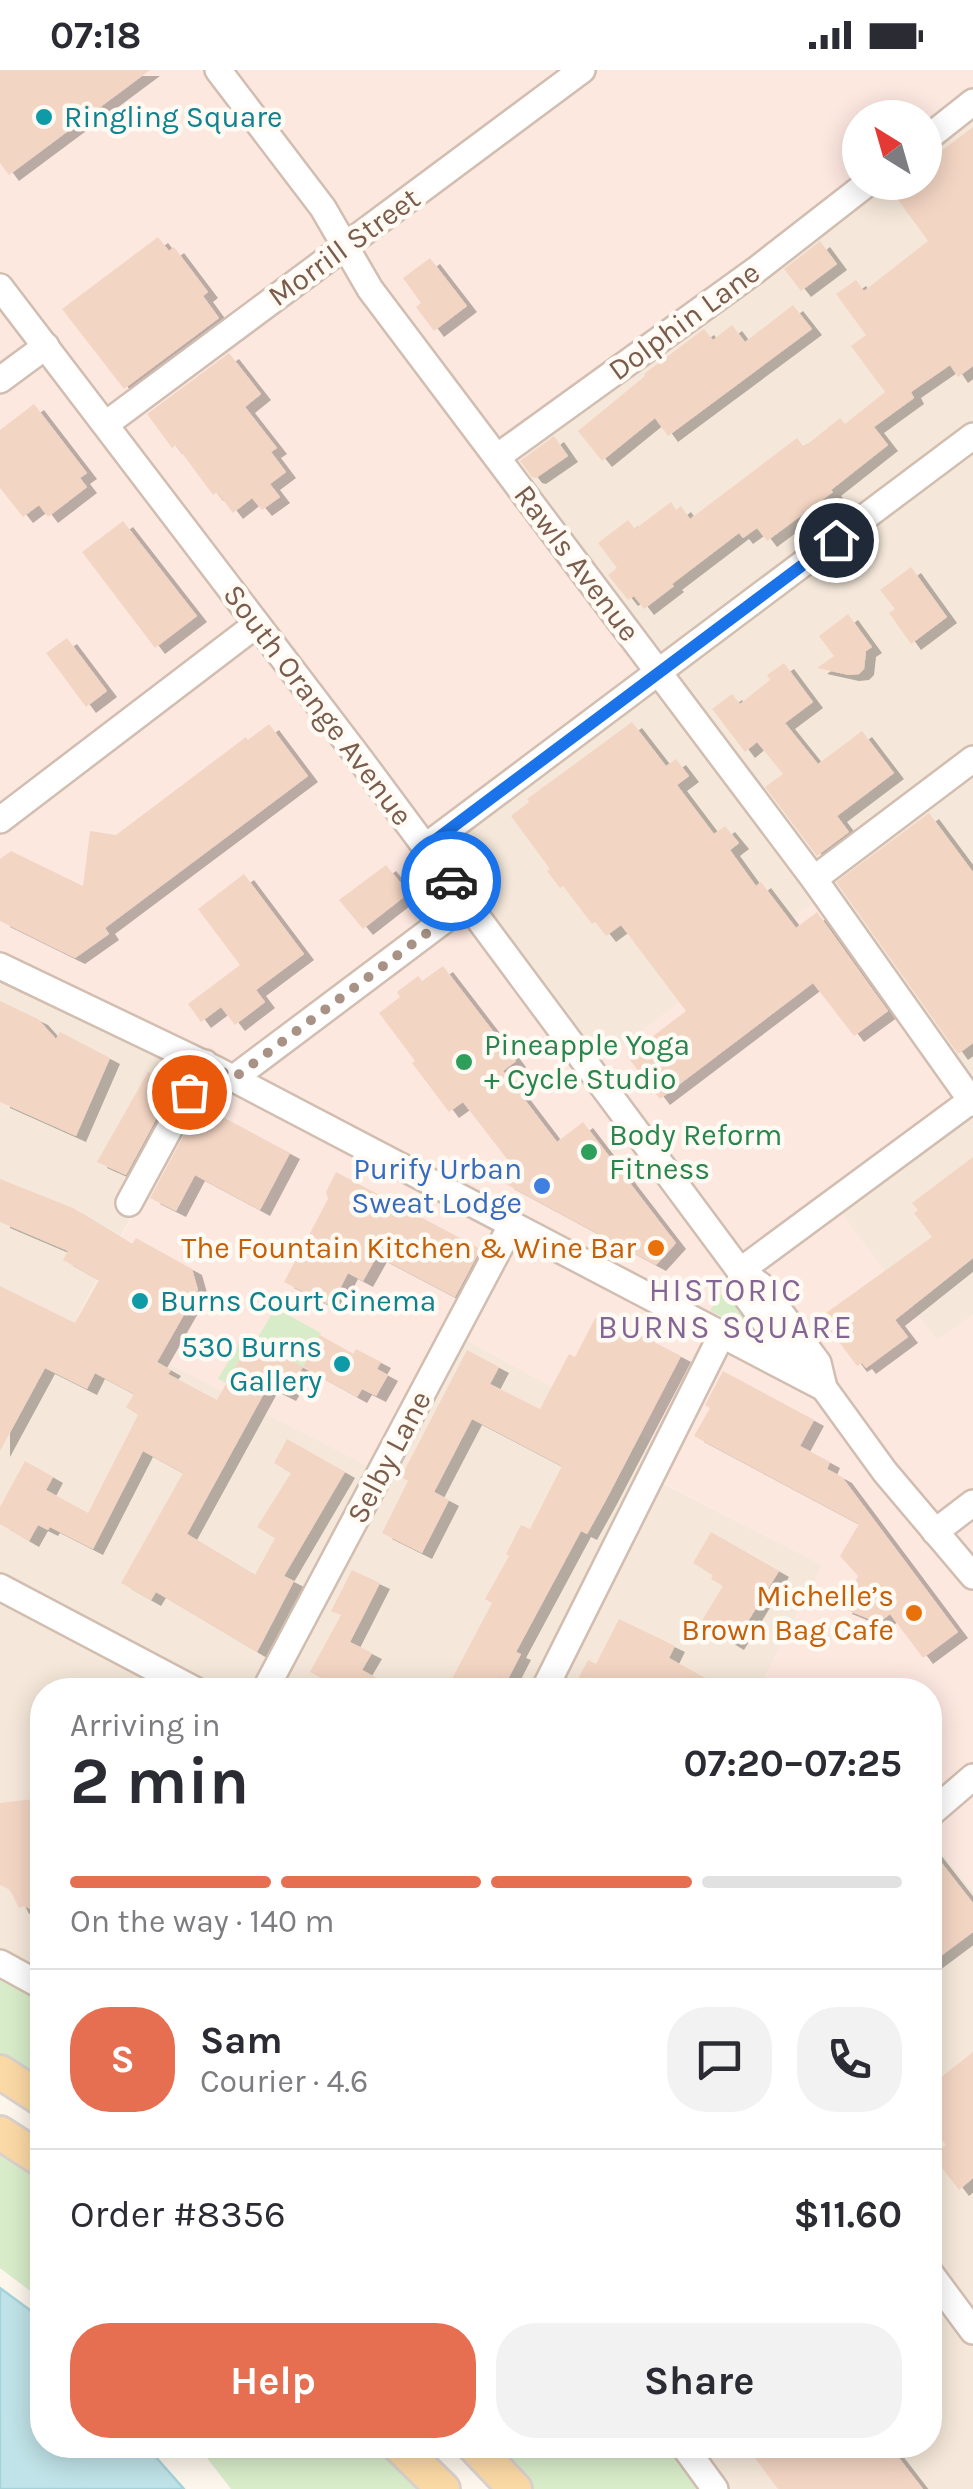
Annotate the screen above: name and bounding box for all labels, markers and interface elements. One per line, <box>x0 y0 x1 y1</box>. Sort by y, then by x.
text: 07:18 <box>50 13 141 58</box>
place label: Ringling Square <box>64 99 282 135</box>
north arrow <box>842 100 942 200</box>
map controls <box>842 100 942 200</box>
marker: Ringling Square <box>33 106 55 128</box>
street label: Morrill Street <box>261 180 427 314</box>
street label: Dolphin Lane <box>601 254 767 388</box>
street label: Rawls Avenue <box>506 478 648 648</box>
pin <box>794 498 879 583</box>
icon: home <box>809 513 864 568</box>
street label: South Orange Avenue <box>216 577 420 833</box>
courier <box>401 831 501 931</box>
icon: car <box>424 854 479 909</box>
place label: Pineapple Yoga + Cycle Studio <box>484 1027 690 1097</box>
pin <box>147 1050 232 1135</box>
marker: Pineapple Yoga + Cycle Studio <box>453 1051 475 1073</box>
icon: bag <box>162 1065 217 1120</box>
place label: Body Reform Fitness <box>609 1117 782 1187</box>
marker: Body Reform Fitness <box>578 1141 600 1163</box>
place label: Purify Urban Sweat Lodge <box>351 1151 522 1221</box>
marker: Purify Urban Sweat Lodge <box>531 1175 553 1197</box>
place label: The Fountain Kitchen & Wine Bar <box>181 1230 636 1266</box>
marker: The Fountain Kitchen & Wine Bar <box>645 1237 667 1259</box>
district label: HISTORIC BURNS SQUARE <box>598 1272 854 1346</box>
place label: Burns Court Cinema <box>160 1283 436 1319</box>
marker: Burns Court Cinema <box>129 1290 151 1312</box>
place label: 530 Burns Gallery <box>181 1329 322 1399</box>
marker: 530 Burns Gallery <box>331 1353 353 1375</box>
street label: Selby Lane <box>339 1385 439 1529</box>
place label: Michelle’s Brown Bag Cafe <box>681 1578 894 1648</box>
marker: Michelle’s Brown Bag Cafe <box>903 1602 925 1624</box>
text: Arriving in <box>70 1707 221 1744</box>
text: 07:20–07:25 <box>684 1741 902 1786</box>
text: 2 min <box>70 1743 249 1819</box>
text: On the way · 140 m <box>70 1903 335 1940</box>
button: chat <box>667 2007 772 2112</box>
button: phone <box>797 2007 902 2112</box>
text: Sam <box>200 2018 283 2063</box>
text: S <box>110 2037 135 2082</box>
text: Courier · 4.6 <box>200 2063 368 2100</box>
text: Order #8356 <box>70 2192 286 2237</box>
text: $11.60 <box>793 2192 902 2237</box>
button: Help <box>70 2323 476 2438</box>
button: Share <box>496 2323 902 2438</box>

